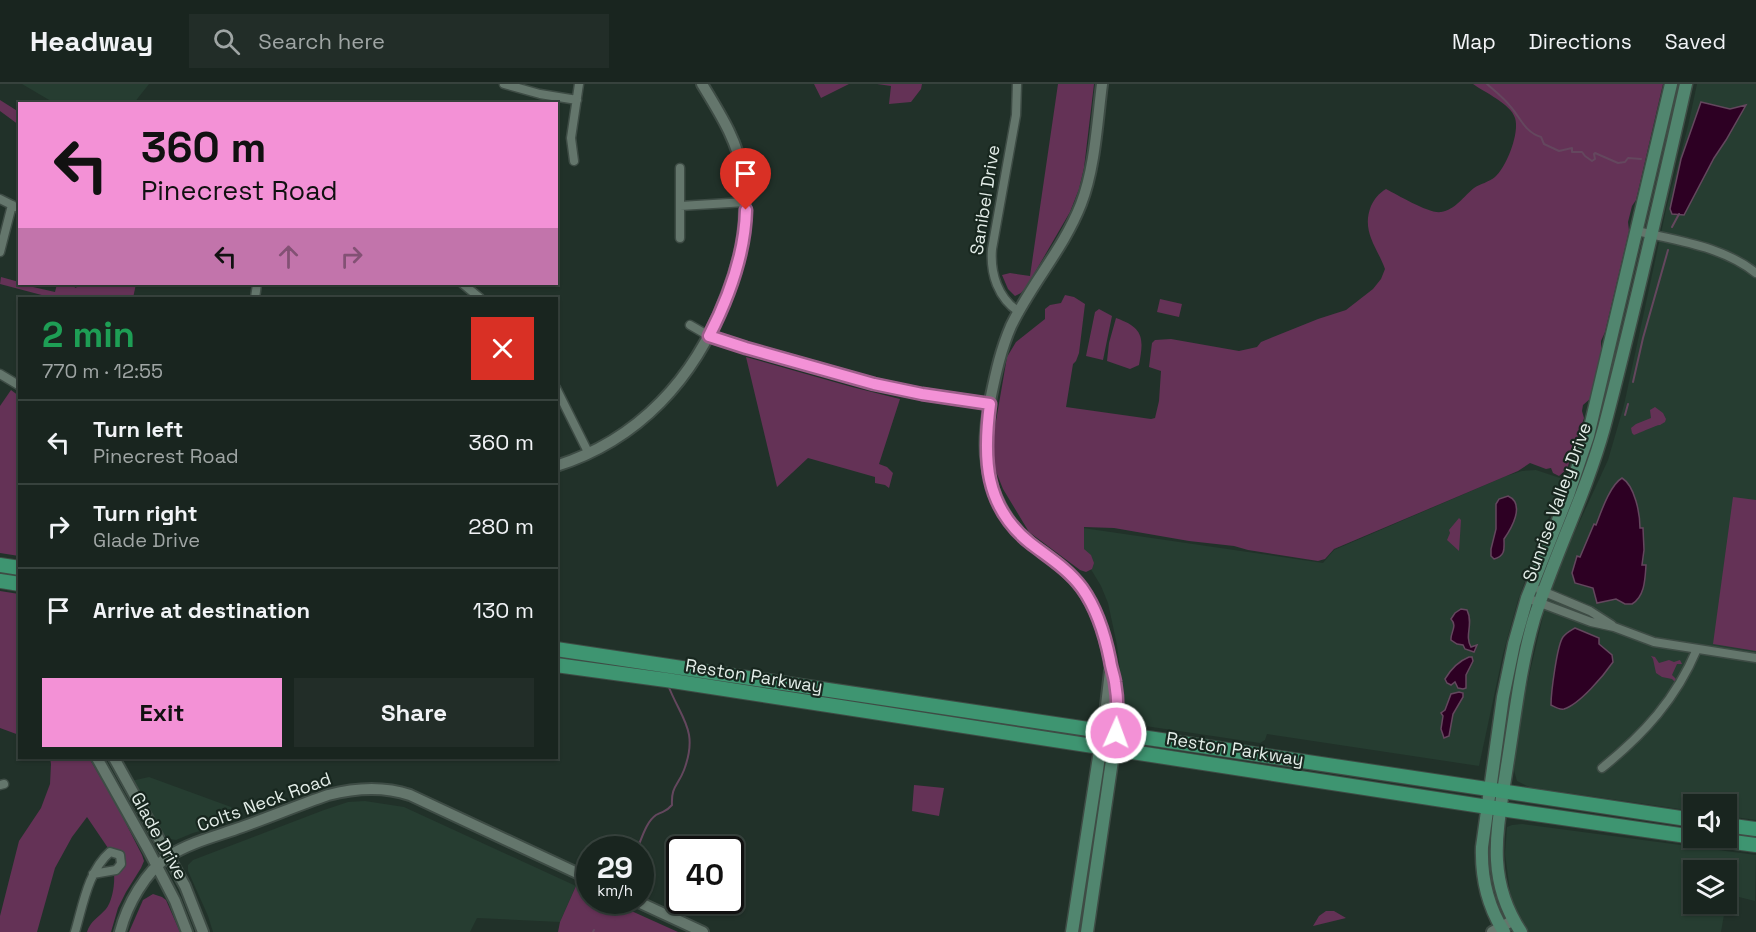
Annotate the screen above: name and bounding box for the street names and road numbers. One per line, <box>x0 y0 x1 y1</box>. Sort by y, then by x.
street label: Sanibel Drive <box>964 143 1005 257</box>
street label: Sunrise Valley Drive <box>1517 419 1596 585</box>
street label: Reston Parkway <box>684 653 824 698</box>
street label: Reston Parkway <box>1165 726 1305 771</box>
street label: Colts Neck Road <box>193 767 334 837</box>
street label: Glade Drive <box>126 788 193 883</box>

